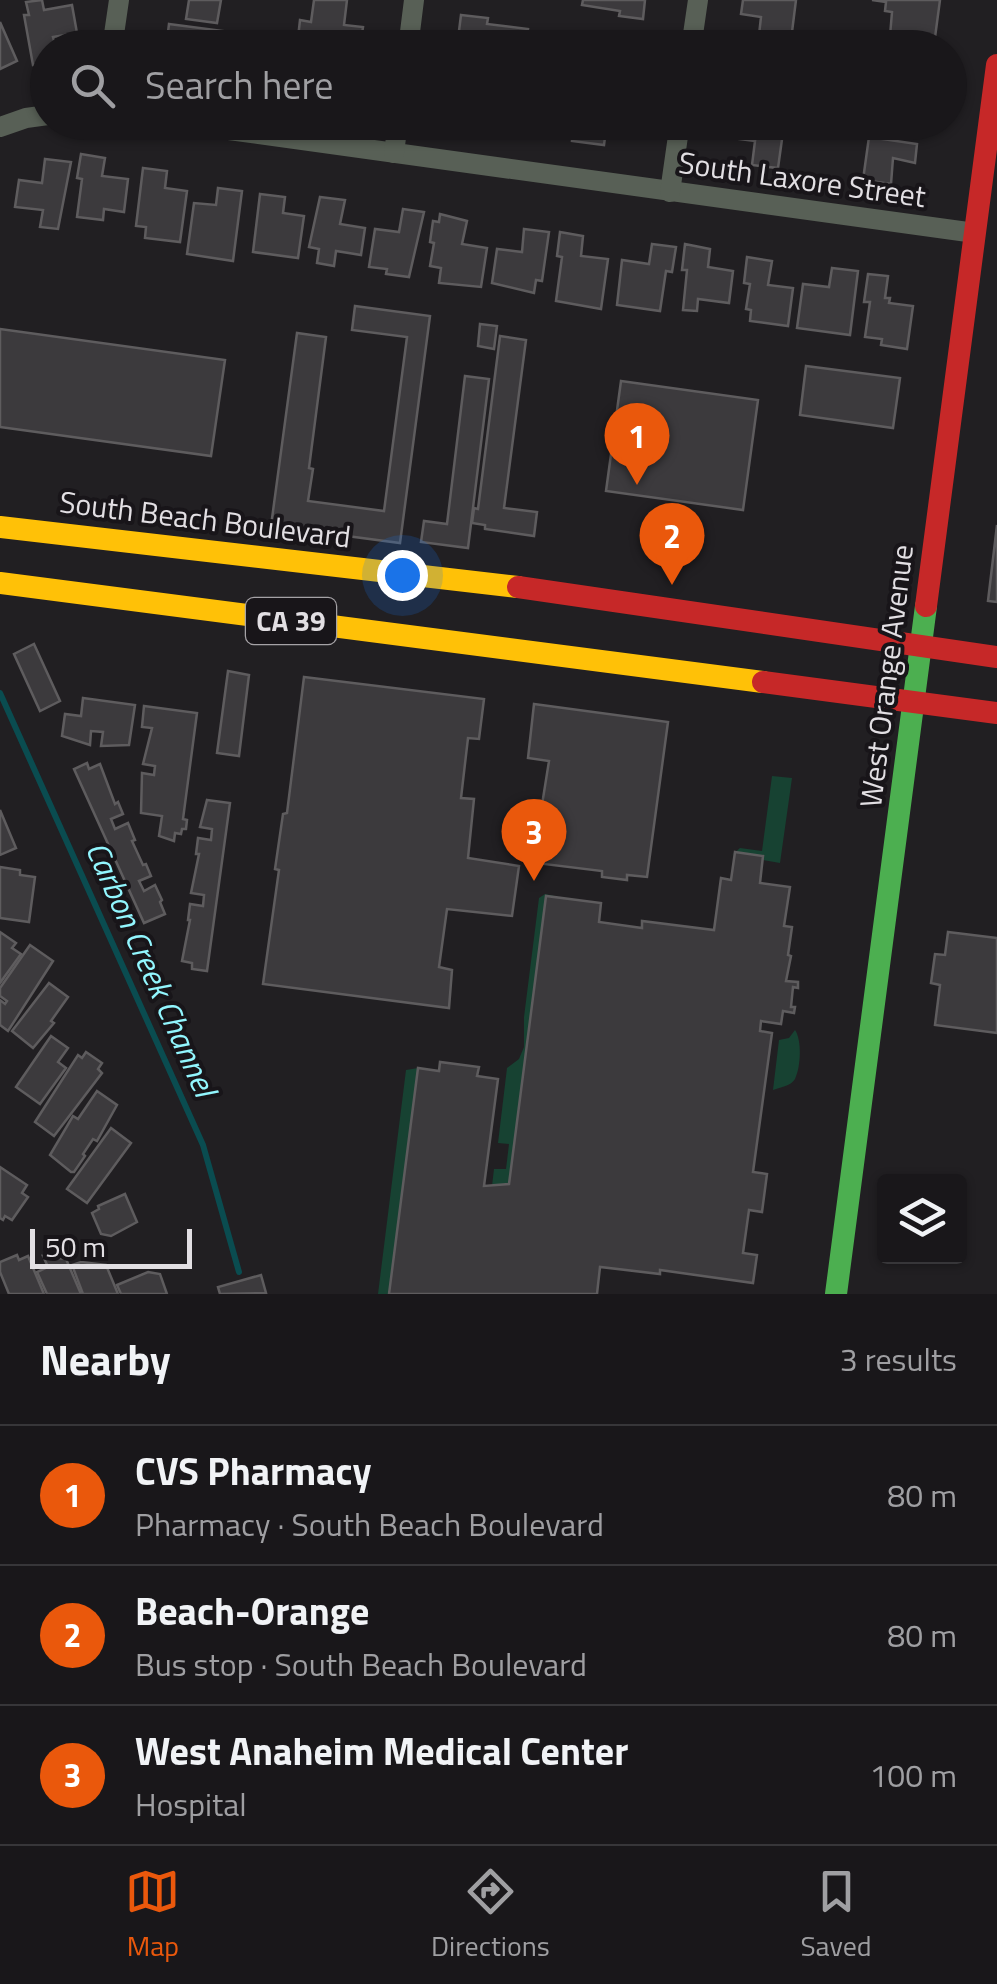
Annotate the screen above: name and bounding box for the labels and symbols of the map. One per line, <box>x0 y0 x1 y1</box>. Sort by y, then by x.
street label: South Laxore Street <box>676 139 929 219</box>
pin: 1 <box>604 402 670 485</box>
street label: South Beach Boulevard <box>57 478 353 560</box>
pin: 2 <box>640 502 704 585</box>
street label: West Orange Avenue <box>847 542 925 810</box>
your location <box>377 550 428 601</box>
road number: CA 39 <box>246 598 336 644</box>
pin: 3 <box>502 798 566 881</box>
water label: Carbon Creek Channel <box>74 833 231 1107</box>
scale bar <box>30 1224 192 1268</box>

